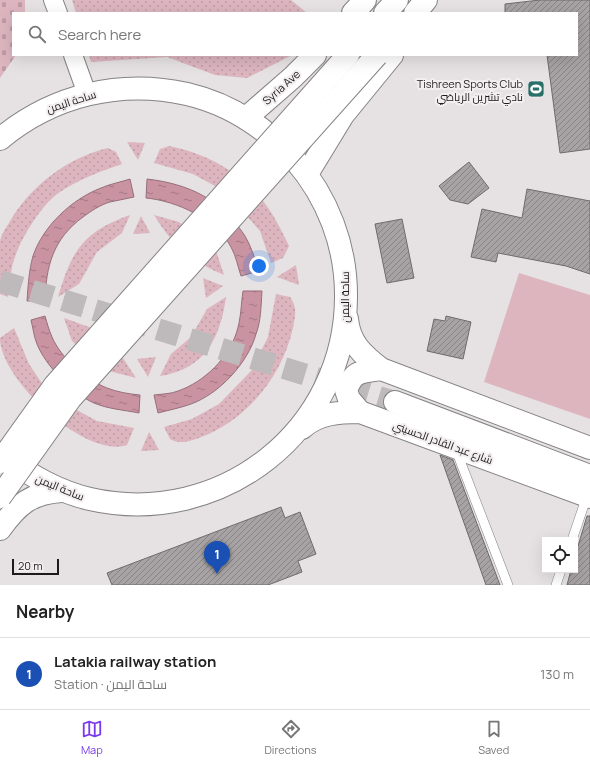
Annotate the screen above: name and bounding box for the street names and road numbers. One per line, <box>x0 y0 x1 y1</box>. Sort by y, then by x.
street label: Syria Ave <box>259 66 303 108</box>
street label: ساحة اليمن <box>44 86 98 116</box>
street label: ساحة اليمن <box>337 271 352 323</box>
street label: شارع عبد القادر الحسيني <box>390 417 495 469</box>
street label: ساحة اليمن <box>33 470 87 504</box>

